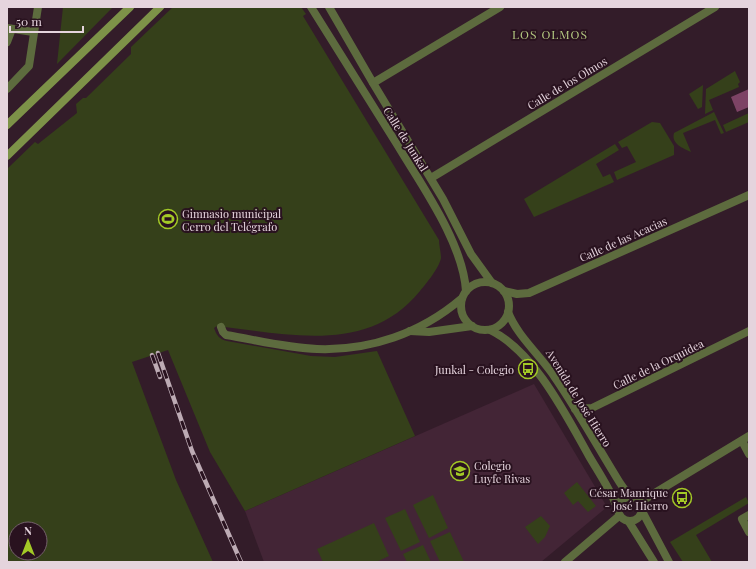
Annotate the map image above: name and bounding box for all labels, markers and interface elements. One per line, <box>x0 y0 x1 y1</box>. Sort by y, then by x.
scale bar <box>10 8 83 34</box>
text: 50 m <box>16 13 42 29</box>
district label: LOS OLMOS <box>512 26 588 42</box>
street label: Calle de los Olmos <box>524 53 610 113</box>
street label: Calle de Junkal <box>380 104 432 174</box>
place label: Gimnasio municipal Cerro del Telégrafo <box>182 206 281 234</box>
sports icon: Gimnasio municipal Cerro del Telégrafo <box>157 208 179 230</box>
street label: Calle de las Acacias <box>577 213 669 265</box>
street label: Calle de la Orquidea <box>610 335 706 392</box>
street label: Avenida de José Hierro <box>542 346 615 450</box>
bus stop icon: Junkal - Colegio <box>517 358 539 380</box>
place label: Junkal - Colegio <box>434 362 514 377</box>
place label: Colegio Luyfe Rivas <box>474 458 530 486</box>
school or university icon: Colegio Luyfe Rivas <box>449 460 471 482</box>
place label: César Manrique - José Hierro <box>589 485 668 513</box>
bus stop icon: César Manrique - José Hierro <box>671 487 693 509</box>
north arrow <box>8 521 48 561</box>
text: N <box>24 523 32 538</box>

